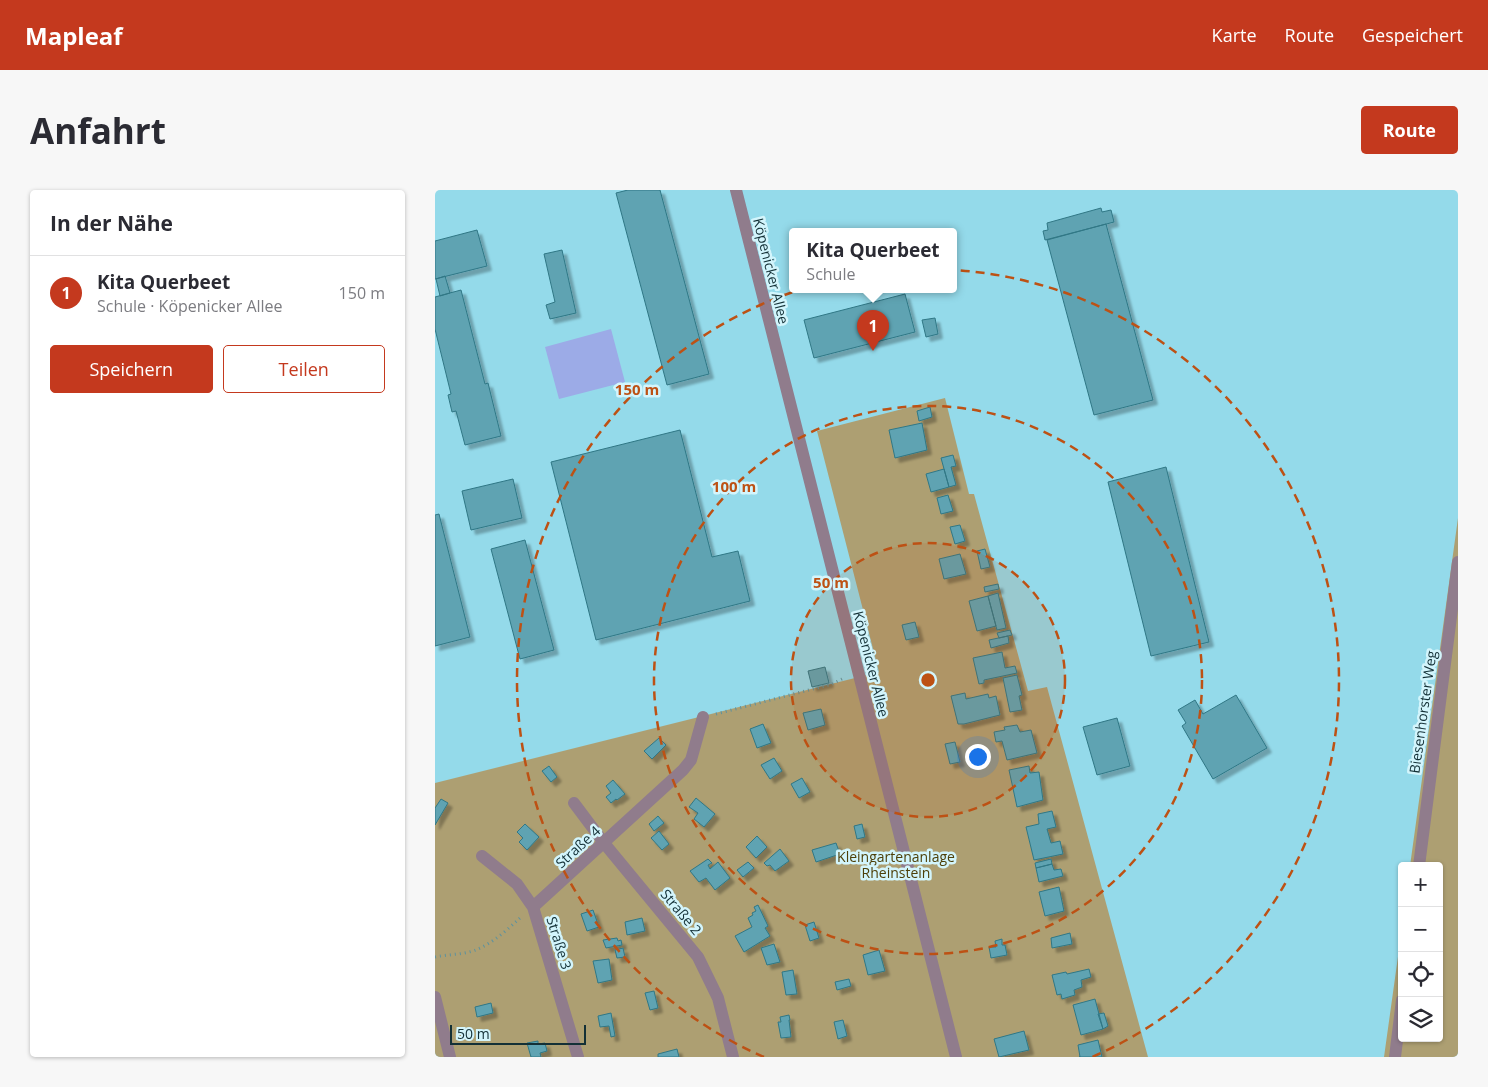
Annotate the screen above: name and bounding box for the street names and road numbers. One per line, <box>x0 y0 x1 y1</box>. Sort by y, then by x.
street label: Köpenicker Allee <box>749 216 794 326</box>
street label: Köpenicker Allee <box>849 609 894 719</box>
street label: Biesenhorster Weg <box>1404 649 1441 774</box>
street label: Straße 4 <box>551 821 604 872</box>
street label: Straße 2 <box>657 885 706 939</box>
street label: Straße 3 <box>542 914 577 972</box>

